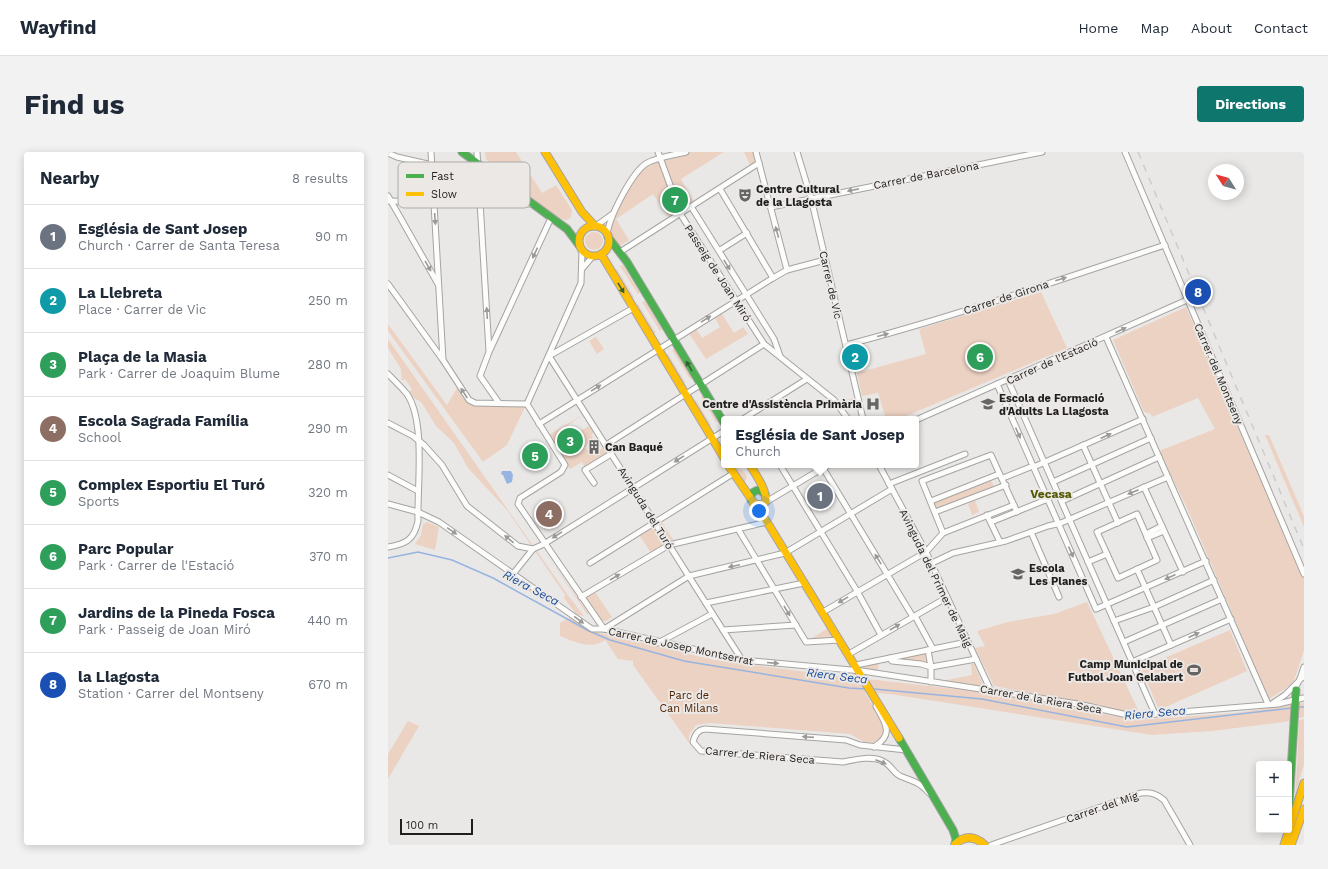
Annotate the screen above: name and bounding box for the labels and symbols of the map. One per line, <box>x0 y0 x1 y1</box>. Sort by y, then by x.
street label: Carrer de Barcelona <box>872 159 980 192</box>
legend <box>398 162 530 208</box>
north arrow <box>1208 164 1244 200</box>
text: Fast <box>431 170 454 183</box>
place label: Centre Cultural de la Llagosta <box>756 183 840 209</box>
pin: 7 <box>662 185 688 215</box>
theatre icon: Centre Cultural de la Llagosta <box>737 187 753 203</box>
one-way arrow <box>847 187 859 193</box>
text: Slow <box>431 188 457 201</box>
one-way arrow <box>431 213 438 225</box>
street label: Passeig de Joan Miró <box>681 222 754 324</box>
one-way arrow <box>774 226 780 238</box>
one-way arrow <box>532 247 538 259</box>
street label: Carrer de Vic <box>816 250 845 321</box>
one-way arrow <box>425 260 432 272</box>
one-way arrow <box>723 260 731 270</box>
one-way arrow <box>1055 276 1067 282</box>
pin: 8 <box>1185 277 1211 307</box>
street label: Carrer de Girona <box>962 278 1050 317</box>
one-way arrow <box>617 282 624 294</box>
one-way arrow <box>483 307 490 319</box>
one-way arrow <box>700 315 712 322</box>
street label: Carrer del Montseny <box>1191 322 1246 427</box>
one-way arrow <box>1115 327 1126 333</box>
one-way arrow <box>878 332 890 338</box>
street label: Carrer de l'Estació <box>1004 335 1100 388</box>
pin: 2 <box>842 342 868 372</box>
pin: 6 <box>967 342 993 372</box>
one-way arrow <box>686 360 693 372</box>
one-way arrow <box>590 384 602 391</box>
one-way arrow <box>461 387 468 399</box>
place label: Escola de Formació d'Adults La Llagosta <box>999 392 1109 418</box>
hospital icon: Centre d'Assistència Primària <box>865 396 881 412</box>
school or university icon: Escola de Formació d'Adults La Llagosta <box>980 396 996 412</box>
place label: Centre d'Assistència Primària <box>702 398 863 411</box>
pin: 3 <box>557 426 583 456</box>
one-way arrow <box>1015 427 1021 438</box>
one-way arrow <box>1100 432 1112 439</box>
building icon: Can Baqué <box>586 439 602 455</box>
pin: 5 <box>522 441 548 471</box>
place label: Can Baqué <box>605 441 663 454</box>
one-way arrow <box>673 455 685 462</box>
street label: Avinguda del Turó <box>615 465 676 552</box>
pin: 1 <box>807 481 833 511</box>
district label: Vecasa <box>1030 487 1072 501</box>
one-way arrow <box>1126 490 1138 496</box>
pin: 4 <box>536 499 562 529</box>
your location <box>749 501 769 521</box>
street label: Avinguda del Primer de Maig <box>896 507 975 649</box>
one-way arrow <box>446 526 457 535</box>
one-way arrow <box>551 532 563 539</box>
one-way arrow <box>504 535 514 543</box>
one-way arrow <box>1068 546 1074 557</box>
one-way arrow <box>875 553 882 565</box>
place label: Escola Les Planes <box>1029 562 1088 588</box>
one-way arrow <box>728 564 740 570</box>
school or university icon: Escola Les Planes <box>1010 566 1026 582</box>
water label: Riera Seca <box>500 567 562 609</box>
one-way arrow <box>609 574 621 581</box>
one-way arrow <box>1165 574 1176 580</box>
one-way arrow <box>837 596 849 603</box>
one-way arrow <box>783 606 791 616</box>
one-way arrow <box>574 616 585 625</box>
one-way arrow <box>889 624 900 631</box>
street label: Carrer de Josep Montserrat <box>607 625 755 668</box>
one-way arrow <box>1188 632 1199 638</box>
place label: Camp Municipal de Futbol Joan Gelabert <box>1068 658 1183 684</box>
one-way arrow <box>767 660 780 667</box>
sports icon: Camp Municipal de Futbol Joan Gelabert <box>1186 662 1202 678</box>
water label: Riera Seca <box>806 665 869 687</box>
street label: Carrer de la Riera Seca <box>979 682 1103 717</box>
park label: Parc de Can Milans <box>660 689 719 715</box>
water label: Riera Seca <box>1124 703 1187 723</box>
one-way arrow <box>802 733 814 740</box>
street label: Carrer de Riera Seca <box>704 744 815 767</box>
one-way arrow <box>876 759 888 765</box>
street label: Carrer del Mig <box>1065 789 1140 826</box>
scale bar <box>400 817 473 836</box>

